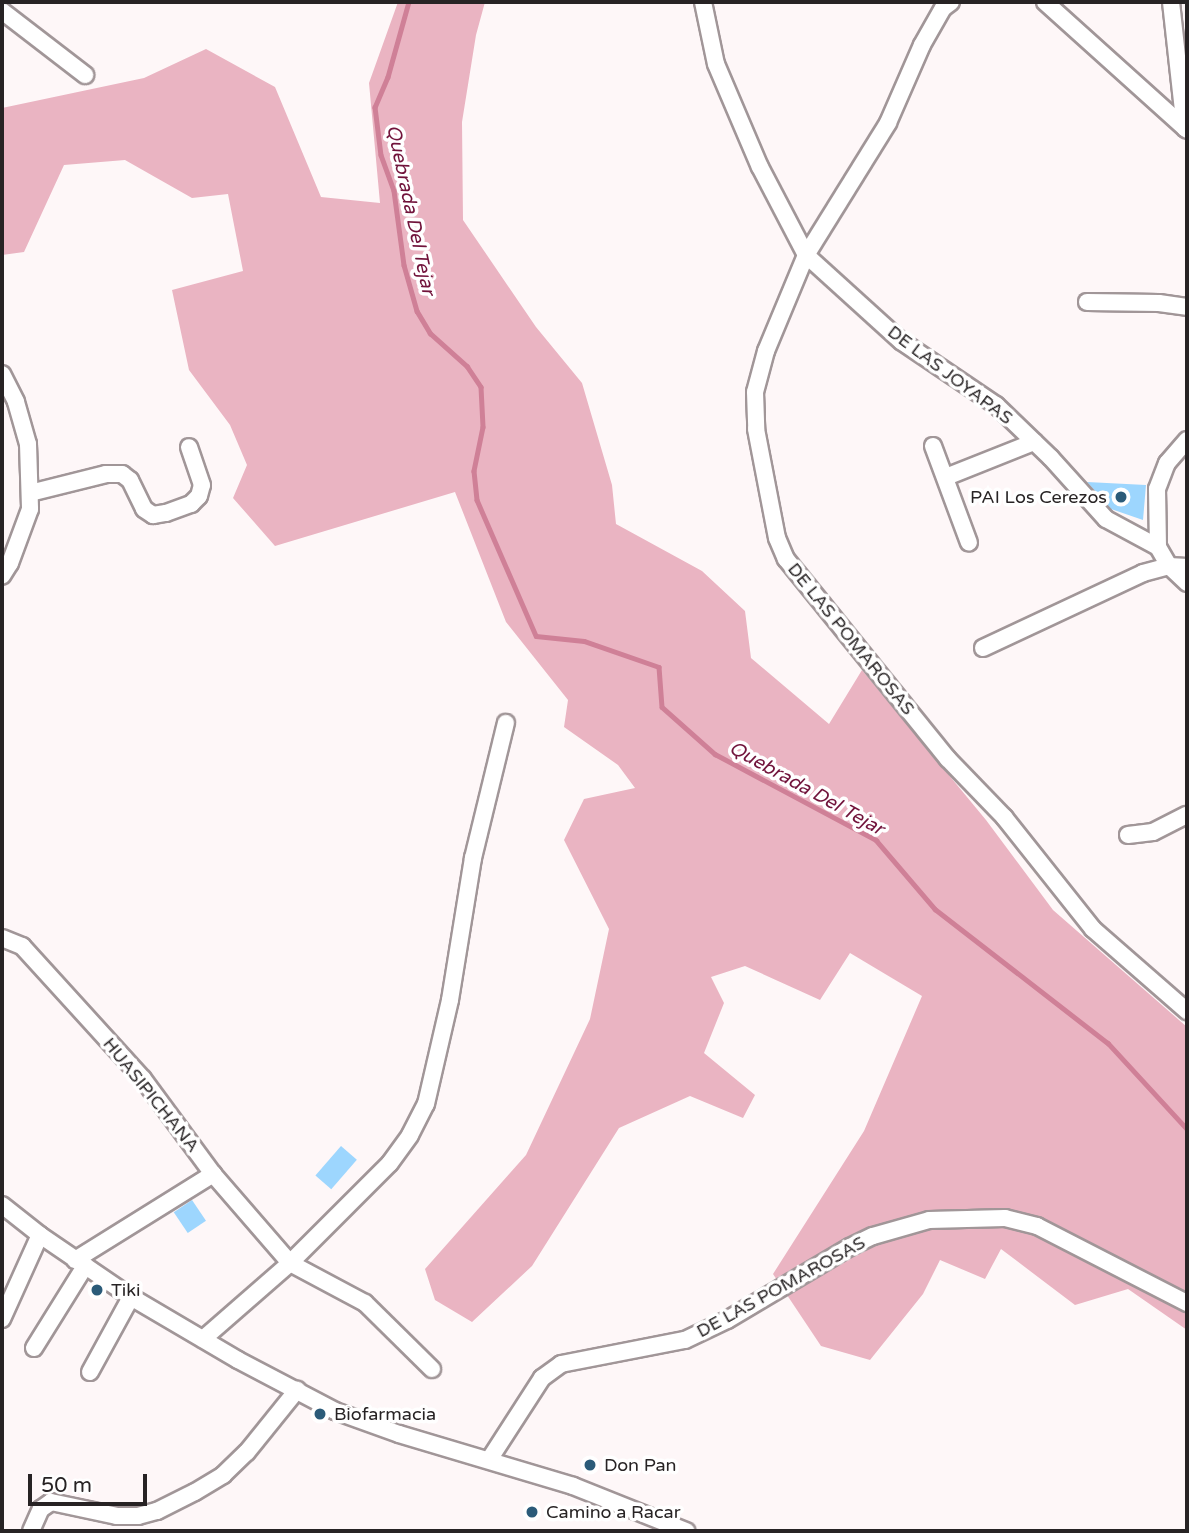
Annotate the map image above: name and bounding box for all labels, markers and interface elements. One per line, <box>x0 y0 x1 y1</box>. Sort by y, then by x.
water label: Quebrada Del Tejar <box>381 123 439 297</box>
street label: DE LAS JOYAPAS <box>883 321 1017 429</box>
place label: PAI Los Cerezos <box>970 486 1107 508</box>
marker: PAI Los Cerezos <box>1113 489 1129 505</box>
street label: DE LAS POMAROSAS <box>783 559 919 719</box>
water label: Quebrada Del Tejar <box>725 737 887 841</box>
street label: HUASIPICHANA <box>98 1033 204 1157</box>
street label: DE LAS POMAROSAS <box>693 1232 869 1342</box>
place label: Tiki <box>111 1279 141 1301</box>
marker: Tiki <box>89 1282 105 1298</box>
place label: Biofarmacia <box>334 1403 436 1425</box>
marker: Biofarmacia <box>312 1406 328 1422</box>
place label: Don Pan <box>604 1454 676 1476</box>
marker: Don Pan <box>582 1457 598 1473</box>
scale bar <box>32 1460 150 1504</box>
text: 50 m <box>41 1473 92 1498</box>
place label: Camino a Racar <box>546 1501 681 1523</box>
marker: Camino a Racar <box>524 1504 540 1520</box>

